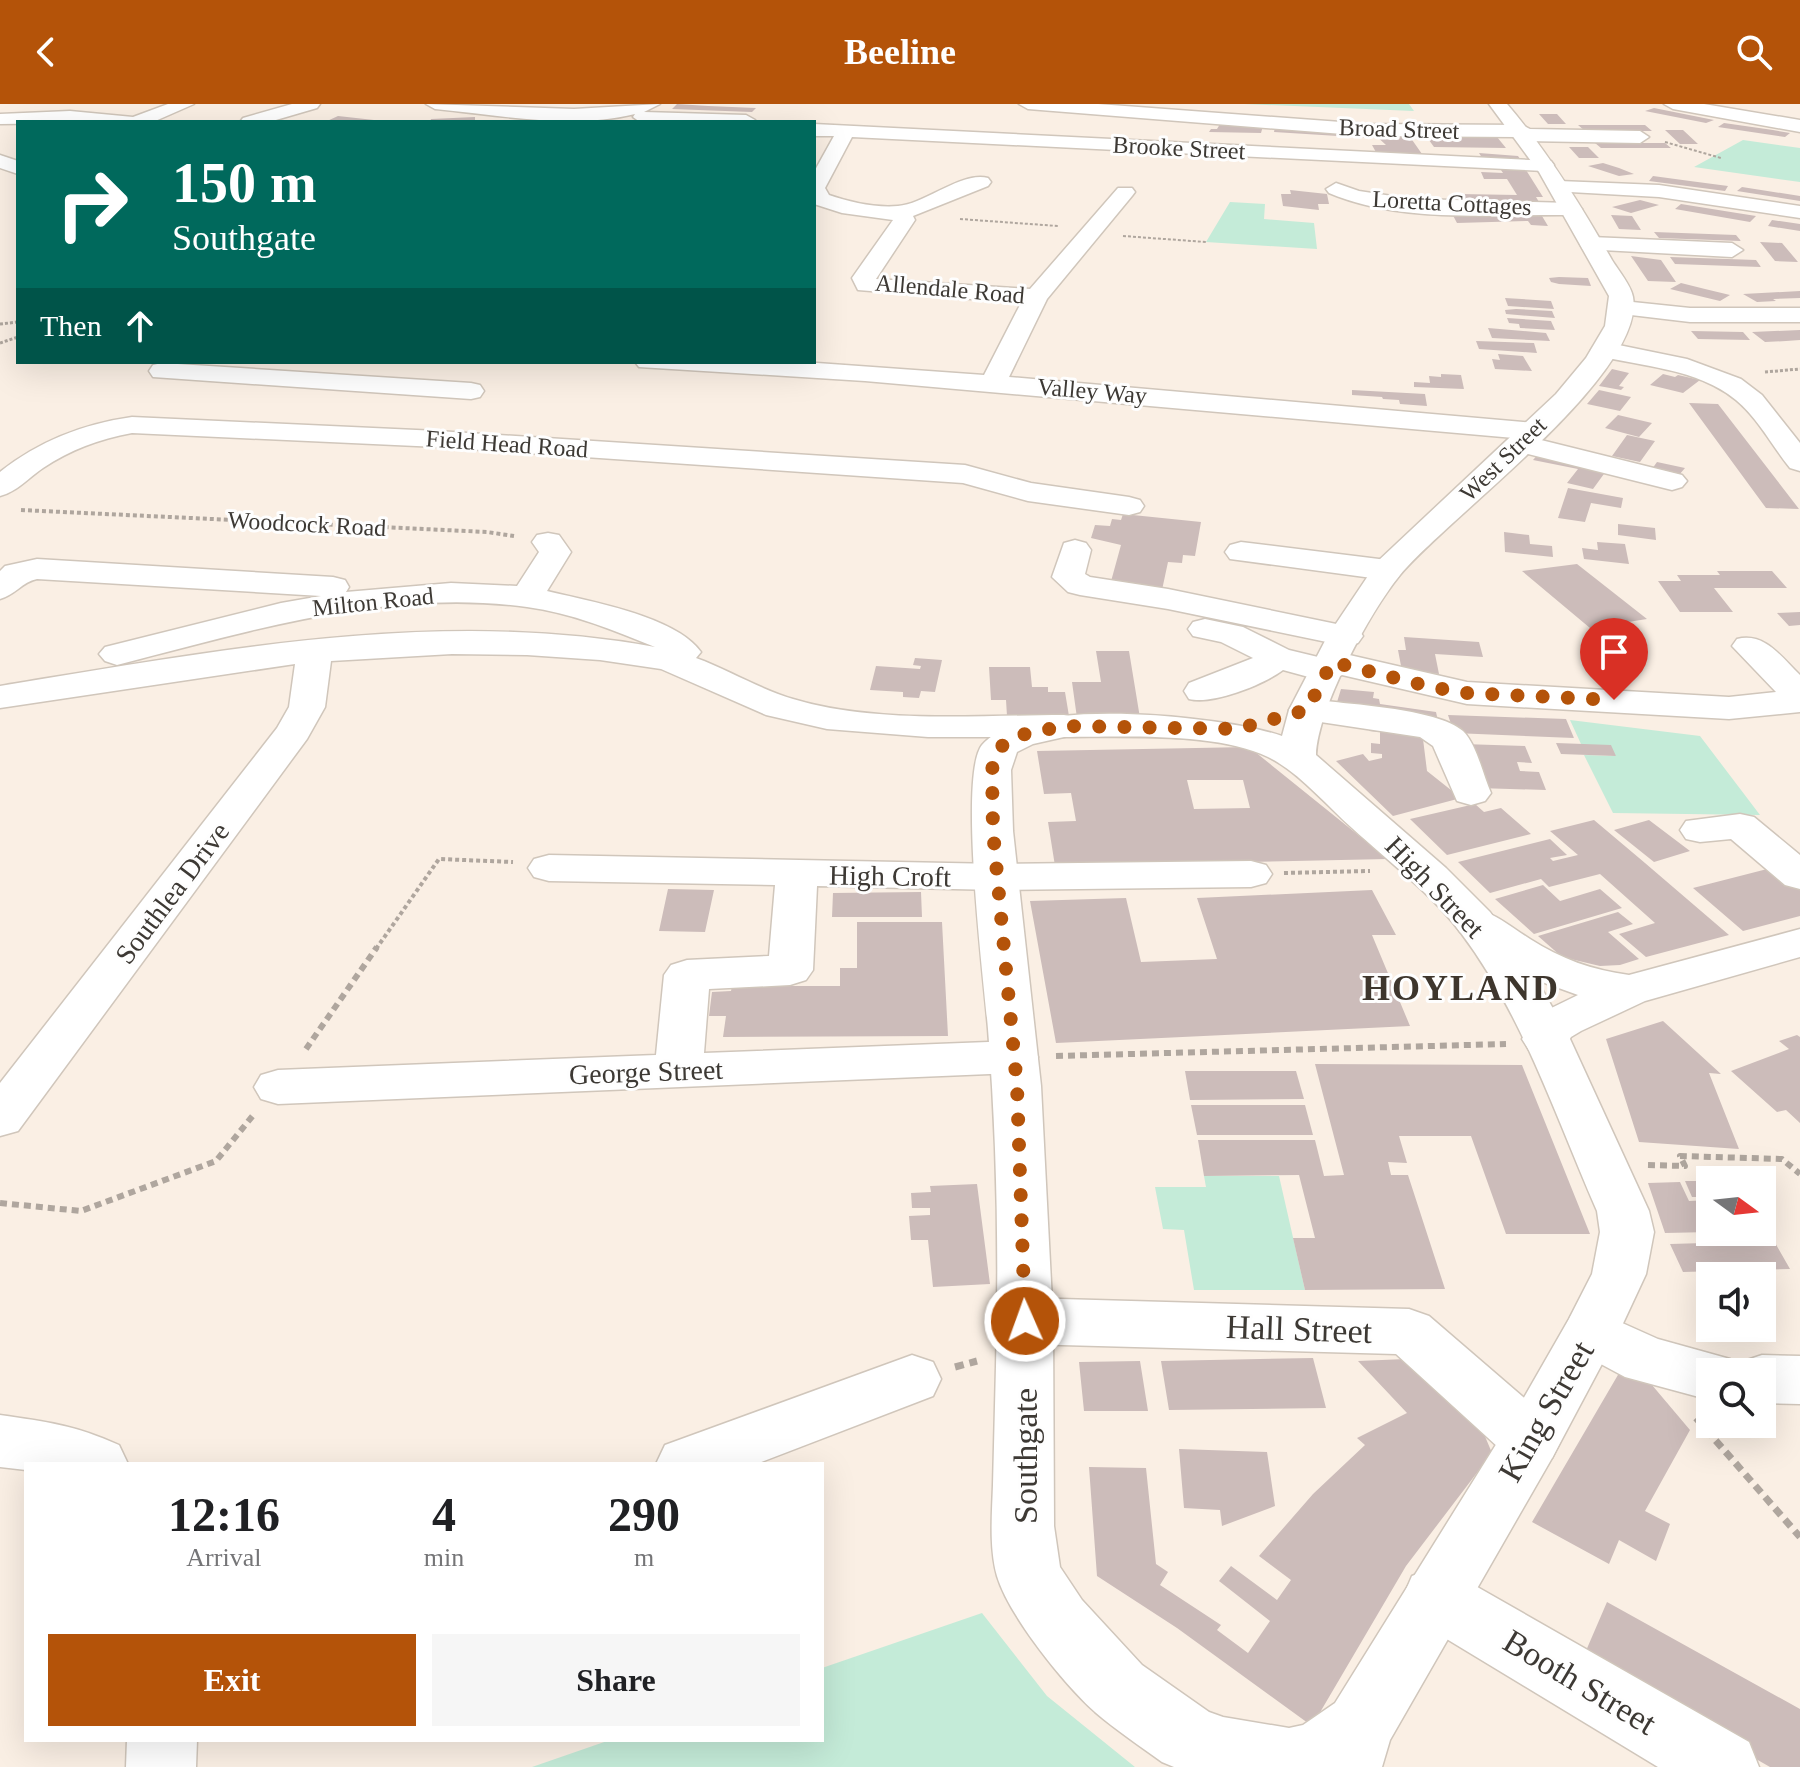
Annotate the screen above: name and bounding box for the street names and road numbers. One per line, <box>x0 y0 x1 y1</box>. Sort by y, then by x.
street label: Broad Street <box>1338 114 1460 144</box>
street label: Brooke Street <box>1112 132 1246 164</box>
street label: Loretta Cottages <box>1372 186 1532 220</box>
street label: Allendale Road <box>874 270 1026 308</box>
street label: Valley Way <box>1036 373 1148 409</box>
street label: West Street <box>1455 411 1552 506</box>
street label: Field Head Road <box>425 425 589 463</box>
street label: Woodcock Road <box>227 507 387 541</box>
street label: Milton Road <box>311 583 435 621</box>
street label: Southlea Drive <box>109 816 235 970</box>
street label: High Street <box>1379 830 1491 944</box>
street label: High Croft <box>829 859 952 893</box>
street label: George Street <box>568 1054 724 1090</box>
street label: Hall Street <box>1225 1308 1373 1350</box>
street label: King Street <box>1491 1334 1601 1488</box>
street label: Southgate <box>1007 1388 1044 1524</box>
street label: Booth Street <box>1497 1622 1663 1742</box>

